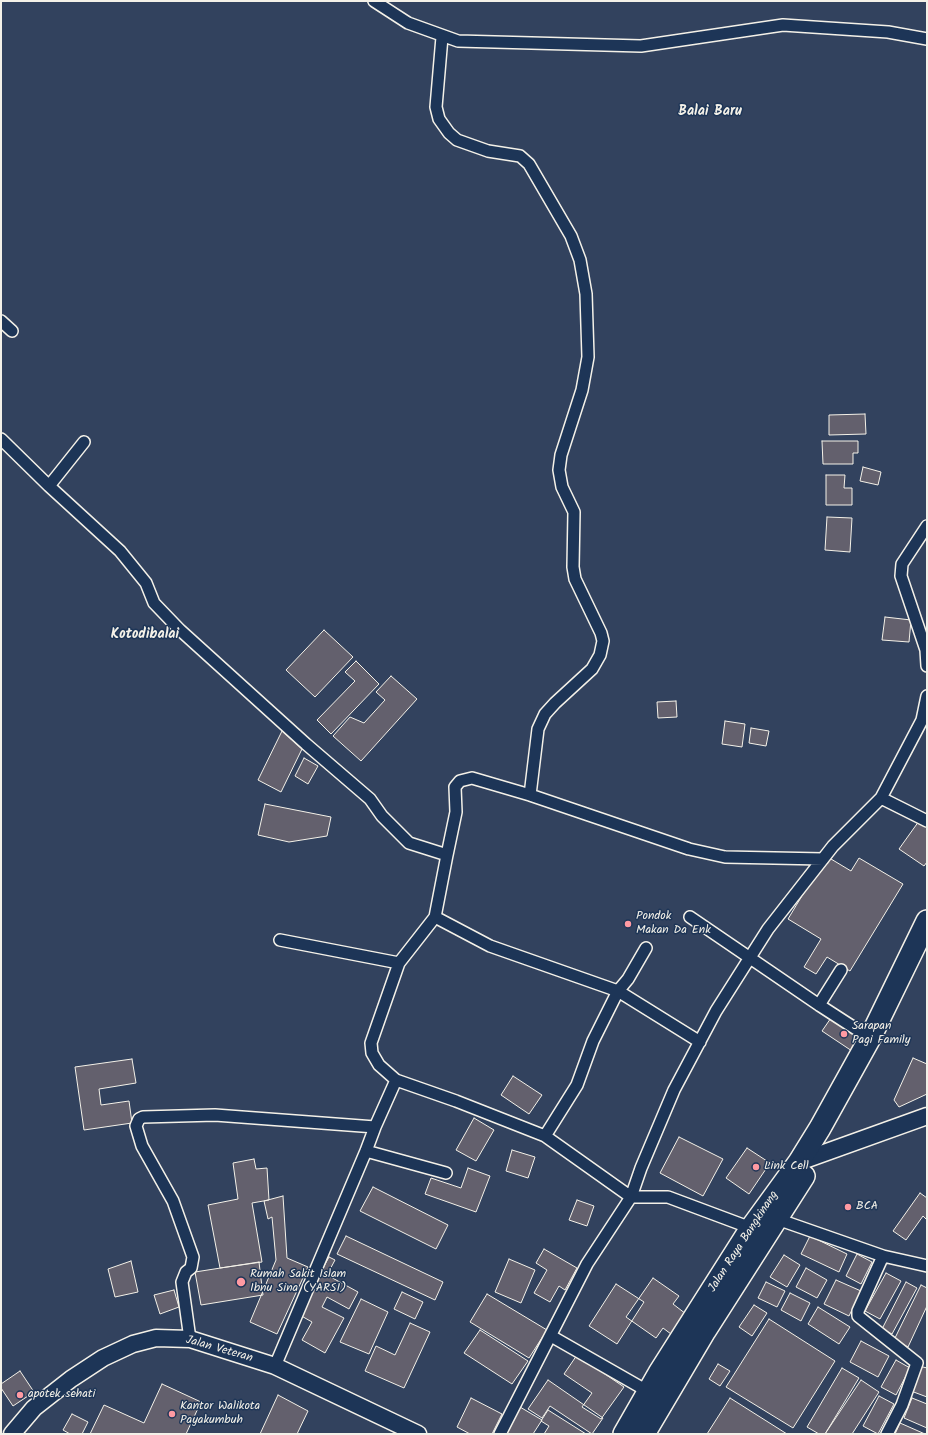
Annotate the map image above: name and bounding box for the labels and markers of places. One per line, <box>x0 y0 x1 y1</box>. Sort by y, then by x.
place label: Pondok Makan Da Enk <box>636 910 711 938</box>
marker: Pondok Makan Da Enk <box>623 919 633 929</box>
place label: Sarapan Pagi Family <box>852 1020 910 1048</box>
marker: Sarapan Pagi Family <box>839 1029 849 1039</box>
place label: Link Cell <box>764 1160 809 1174</box>
marker: Link Cell <box>751 1162 761 1172</box>
place label: BCA <box>856 1200 878 1214</box>
marker: BCA <box>843 1202 853 1212</box>
place label: Rumah Sakit Islam Ibnu Sina (YARSI) <box>250 1268 346 1296</box>
marker: Rumah Sakit Islam Ibnu Sina (YARSI) <box>235 1276 247 1288</box>
place label: apotek sehati <box>28 1388 95 1402</box>
marker: apotek sehati <box>15 1390 25 1400</box>
place label: Kantor Walikota Payakumbuh <box>180 1400 260 1428</box>
marker: Kantor Walikota Payakumbuh <box>167 1409 177 1419</box>

